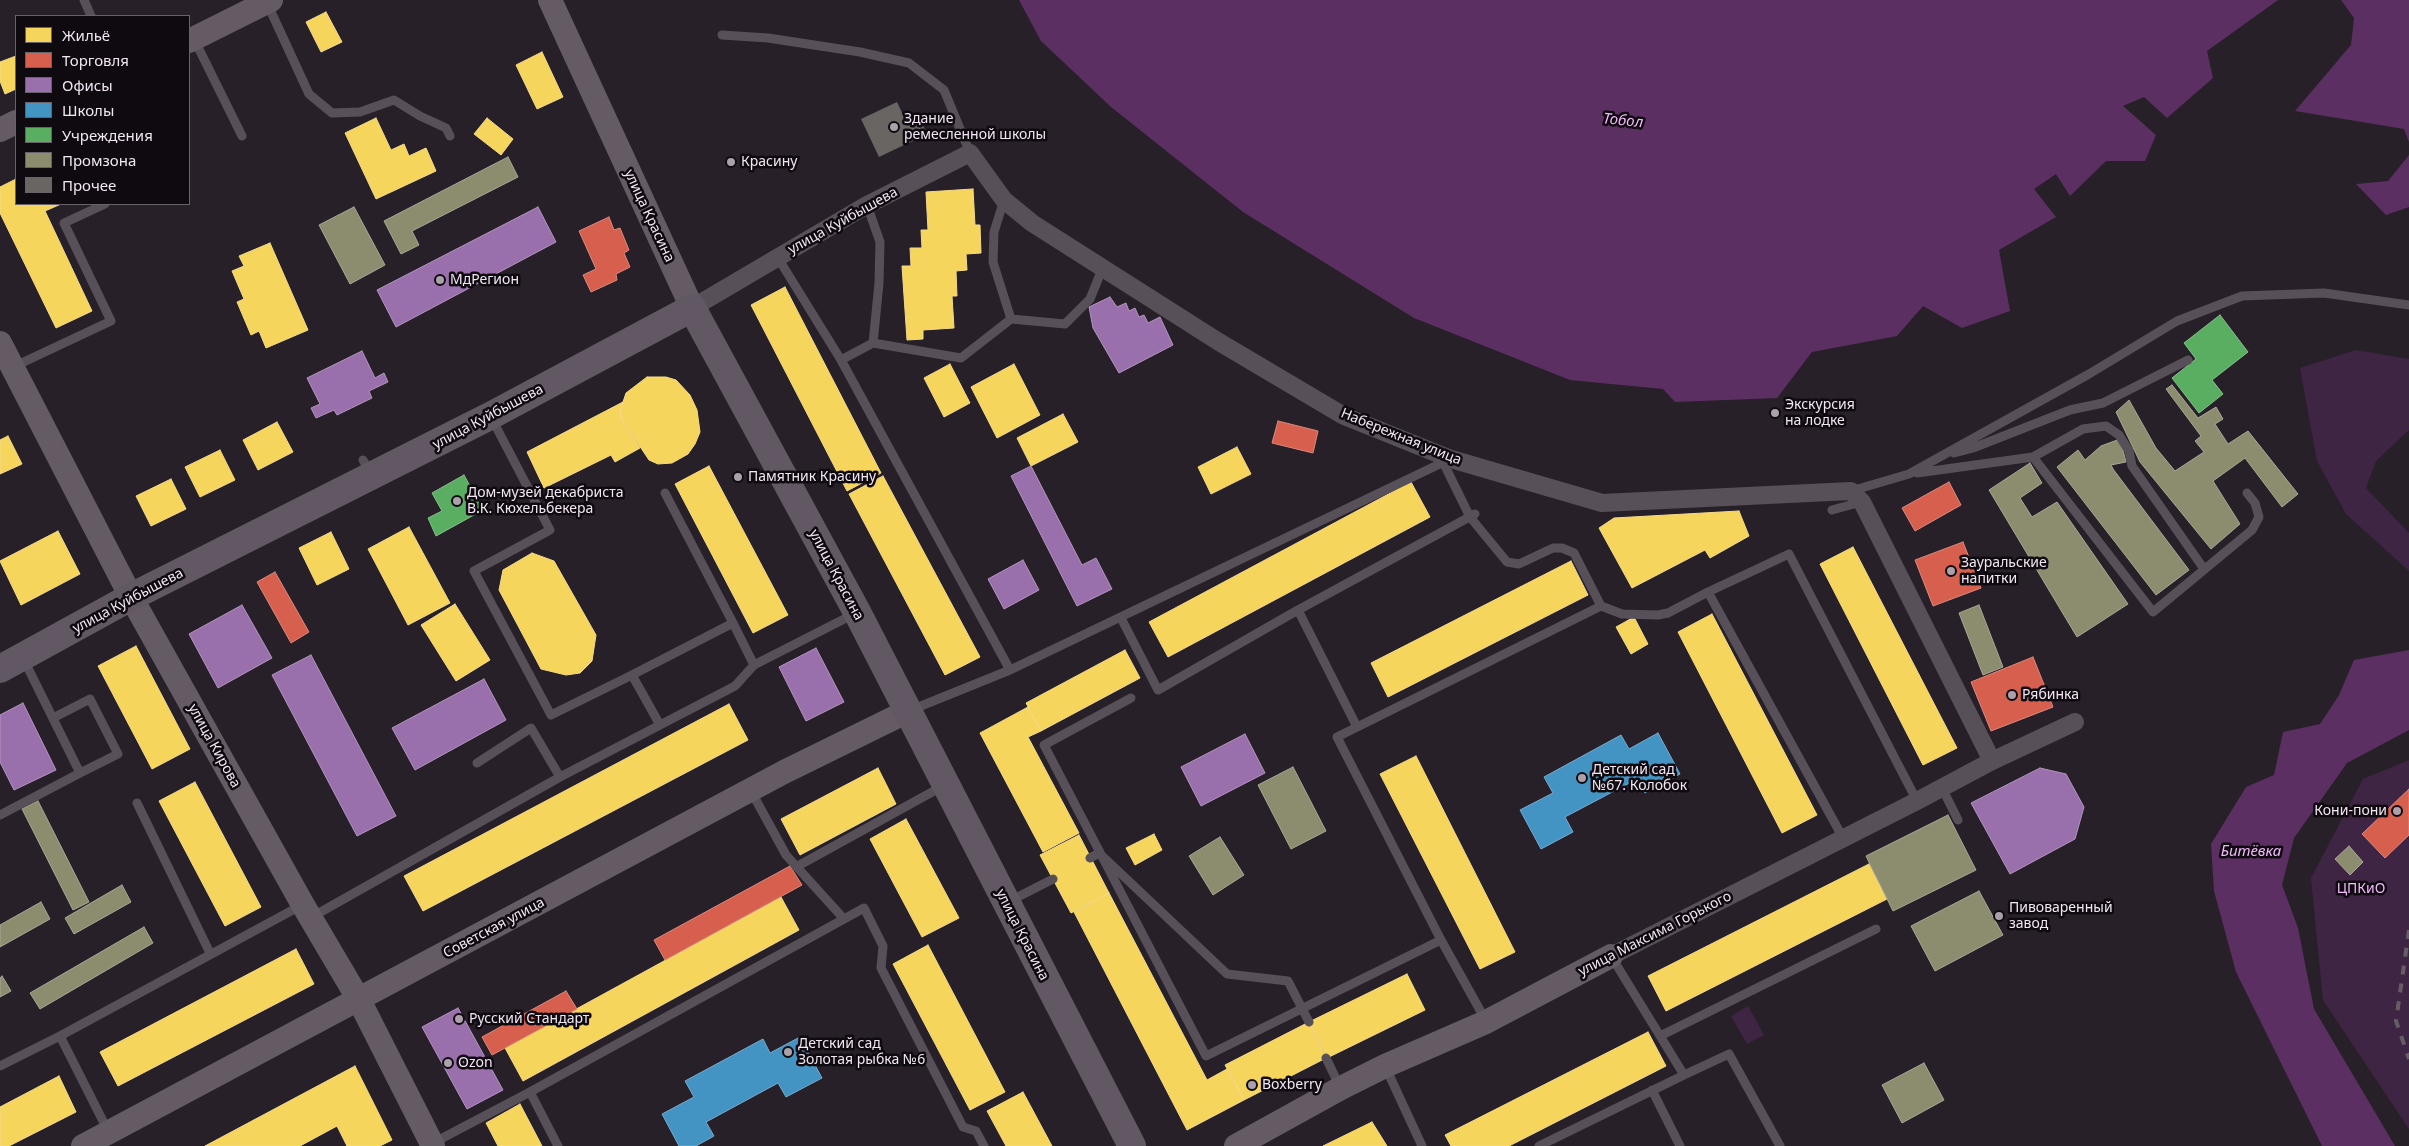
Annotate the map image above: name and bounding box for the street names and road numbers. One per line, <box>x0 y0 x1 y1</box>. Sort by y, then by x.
street label: улица Красина <box>620 167 678 265</box>
street label: улица Куйбышева <box>785 184 901 258</box>
street label: улица Куйбышева <box>430 381 546 453</box>
street label: Набережная улица <box>1338 405 1464 469</box>
street label: улица Красина <box>805 527 867 623</box>
street label: улица Куйбышева <box>70 565 186 637</box>
street label: улица Кирова <box>184 701 244 791</box>
street label: улица Красина <box>992 886 1052 984</box>
street label: улица Максима Горького <box>1576 888 1734 980</box>
street label: Советская улица <box>440 894 548 962</box>

